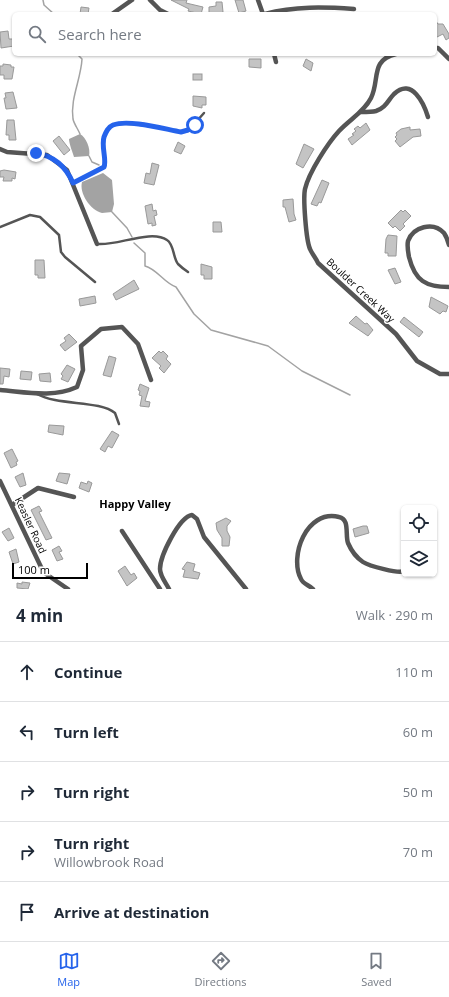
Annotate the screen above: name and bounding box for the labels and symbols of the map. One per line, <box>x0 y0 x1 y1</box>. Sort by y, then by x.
route start <box>186 116 204 134</box>
route end <box>27 144 45 162</box>
street label: Boulder Creek Way <box>324 255 399 326</box>
street label: Keasler Road <box>12 495 50 555</box>
district label: Happy Valley <box>99 496 171 511</box>
scale bar <box>12 561 88 580</box>

